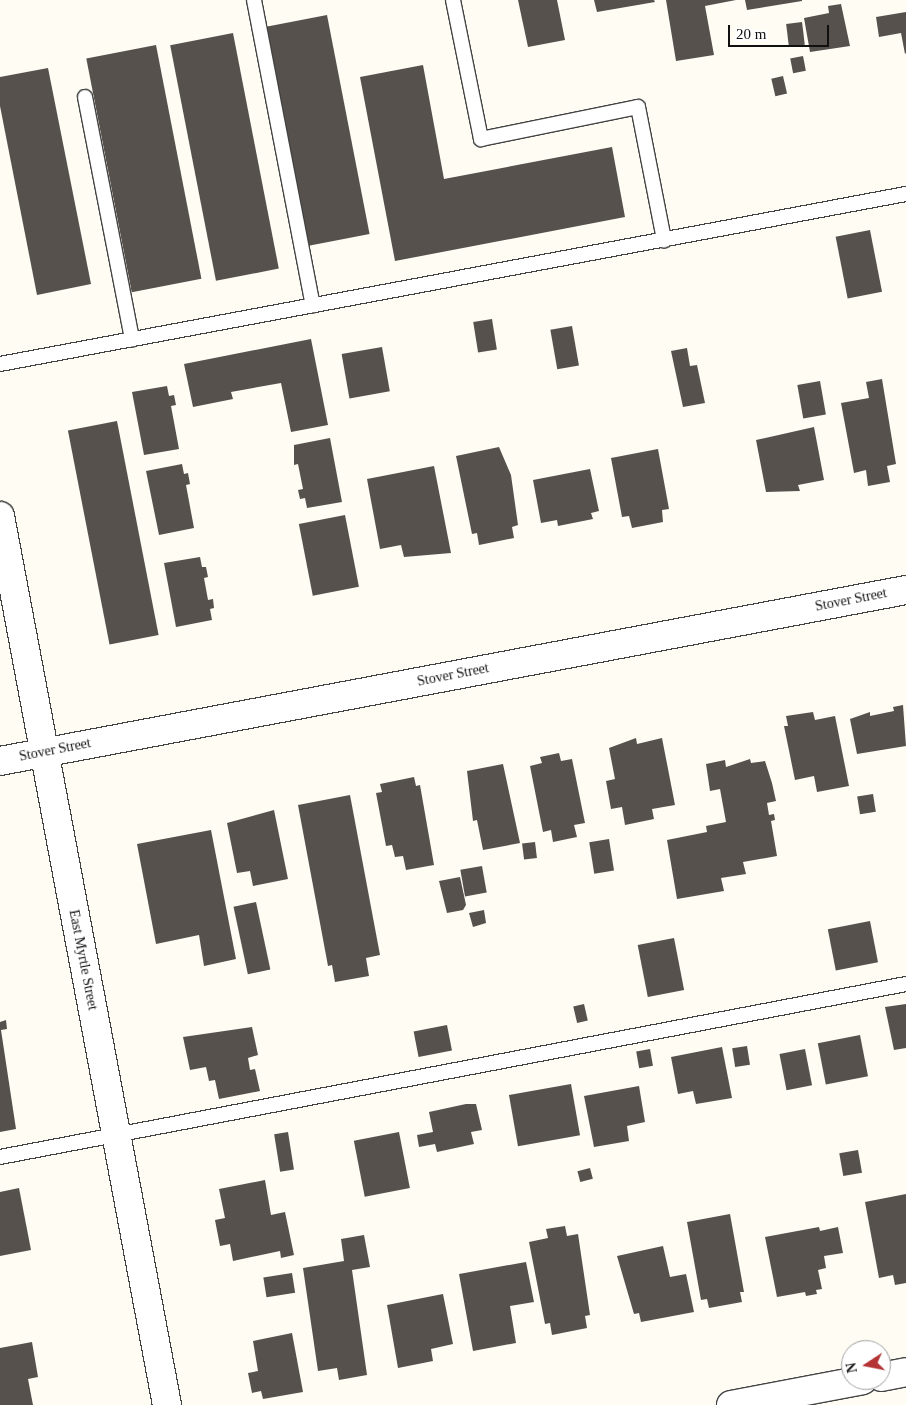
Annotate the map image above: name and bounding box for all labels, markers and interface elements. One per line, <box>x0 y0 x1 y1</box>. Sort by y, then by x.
scale bar <box>731 15 832 47</box>
text: 20 m <box>736 26 766 42</box>
street label: Stover Street <box>814 585 888 615</box>
street label: Stover Street <box>416 660 490 690</box>
street label: Stover Street <box>18 735 92 765</box>
street label: East Myrtle Street <box>65 908 101 1012</box>
north arrow <box>841 1340 891 1390</box>
text: N <box>843 1361 860 1374</box>

